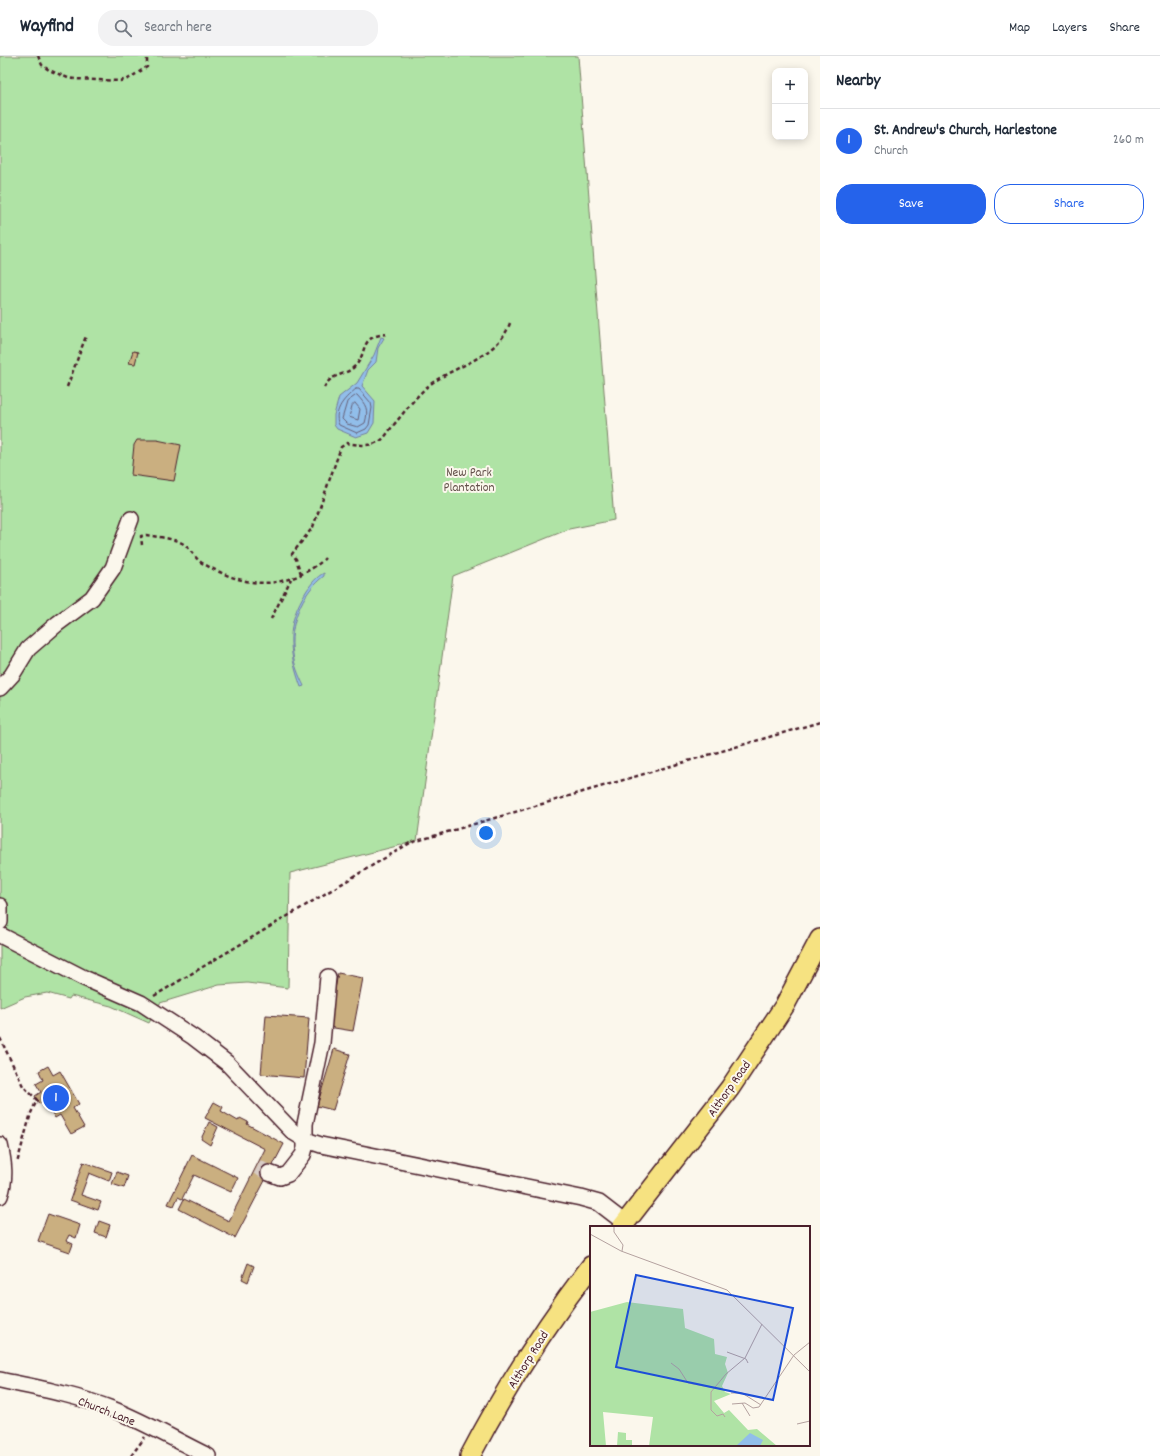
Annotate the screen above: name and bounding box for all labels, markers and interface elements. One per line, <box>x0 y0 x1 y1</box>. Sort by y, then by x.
search box <box>98 10 378 46</box>
text: Wayfind <box>20 14 74 41</box>
icon: search <box>112 17 134 39</box>
text: Search here <box>144 17 212 39</box>
text: Map <box>1009 18 1030 38</box>
text: Layers <box>1052 18 1087 38</box>
text: Share <box>1109 18 1140 38</box>
map controls <box>772 68 808 140</box>
button: + <box>772 68 808 104</box>
text: Nearby <box>836 70 880 94</box>
button: − <box>772 104 808 140</box>
text: St. Andrew's Church, Harlestone <box>874 120 1057 142</box>
text: 1 <box>848 131 850 150</box>
text: 260 m <box>1113 131 1144 150</box>
text: Church <box>874 142 908 161</box>
button: Save <box>836 184 986 224</box>
button: Share <box>994 184 1144 224</box>
park label: New Park Plantation <box>444 464 494 498</box>
your location <box>476 823 496 843</box>
street label: Althorp Road <box>704 1057 756 1121</box>
pin: 1 <box>43 1083 69 1113</box>
inset map <box>590 1226 810 1446</box>
street label: Althorp Road <box>504 1328 554 1393</box>
street label: Church Lane <box>75 1393 138 1432</box>

